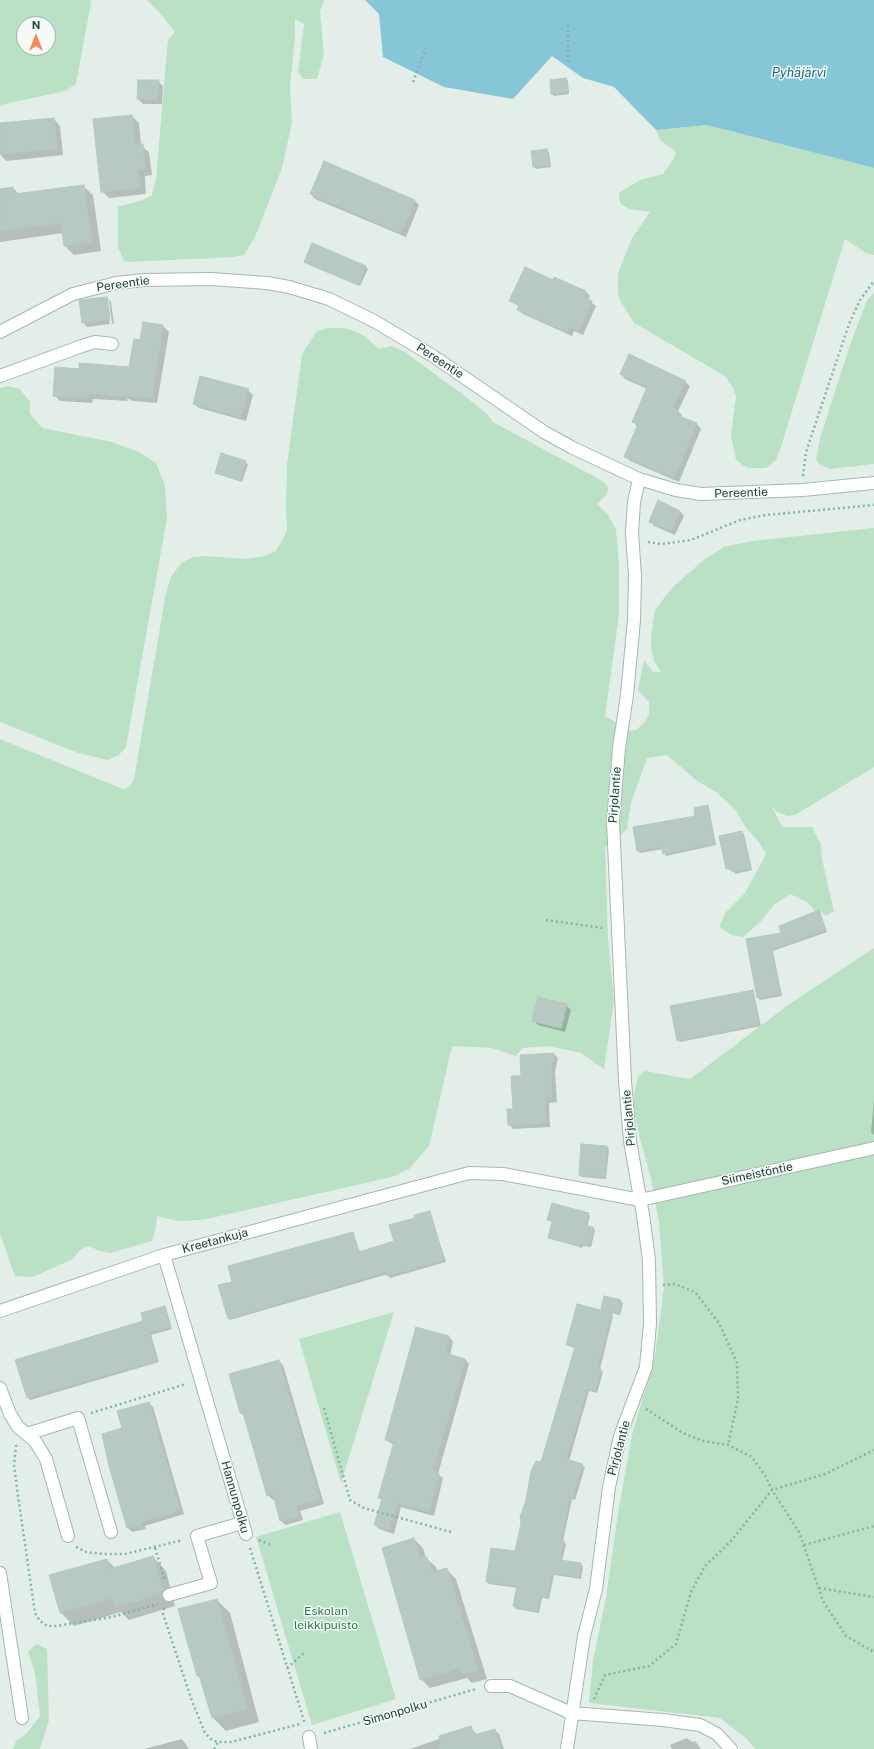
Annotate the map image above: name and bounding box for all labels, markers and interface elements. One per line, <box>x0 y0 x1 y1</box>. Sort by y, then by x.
north arrow <box>16 16 56 56</box>
text: N <box>32 19 40 31</box>
water label: Pyhäjärvi <box>772 65 826 81</box>
street label: Pereentie <box>95 273 151 295</box>
street label: Pereentie <box>414 340 466 382</box>
street label: Pereentie <box>714 485 768 501</box>
street label: Pirjolantie <box>606 766 624 824</box>
street label: Pirjolantie <box>619 1089 639 1147</box>
street label: Siimeistöntie <box>720 1159 794 1189</box>
street label: Kreetankuja <box>180 1225 250 1257</box>
street label: Pirjolantie <box>605 1419 633 1477</box>
street label: Hannunpolku <box>218 1459 252 1535</box>
park label: Eskolan leikkipuisto <box>294 1604 358 1632</box>
street label: Simonpolku <box>361 1697 429 1729</box>

